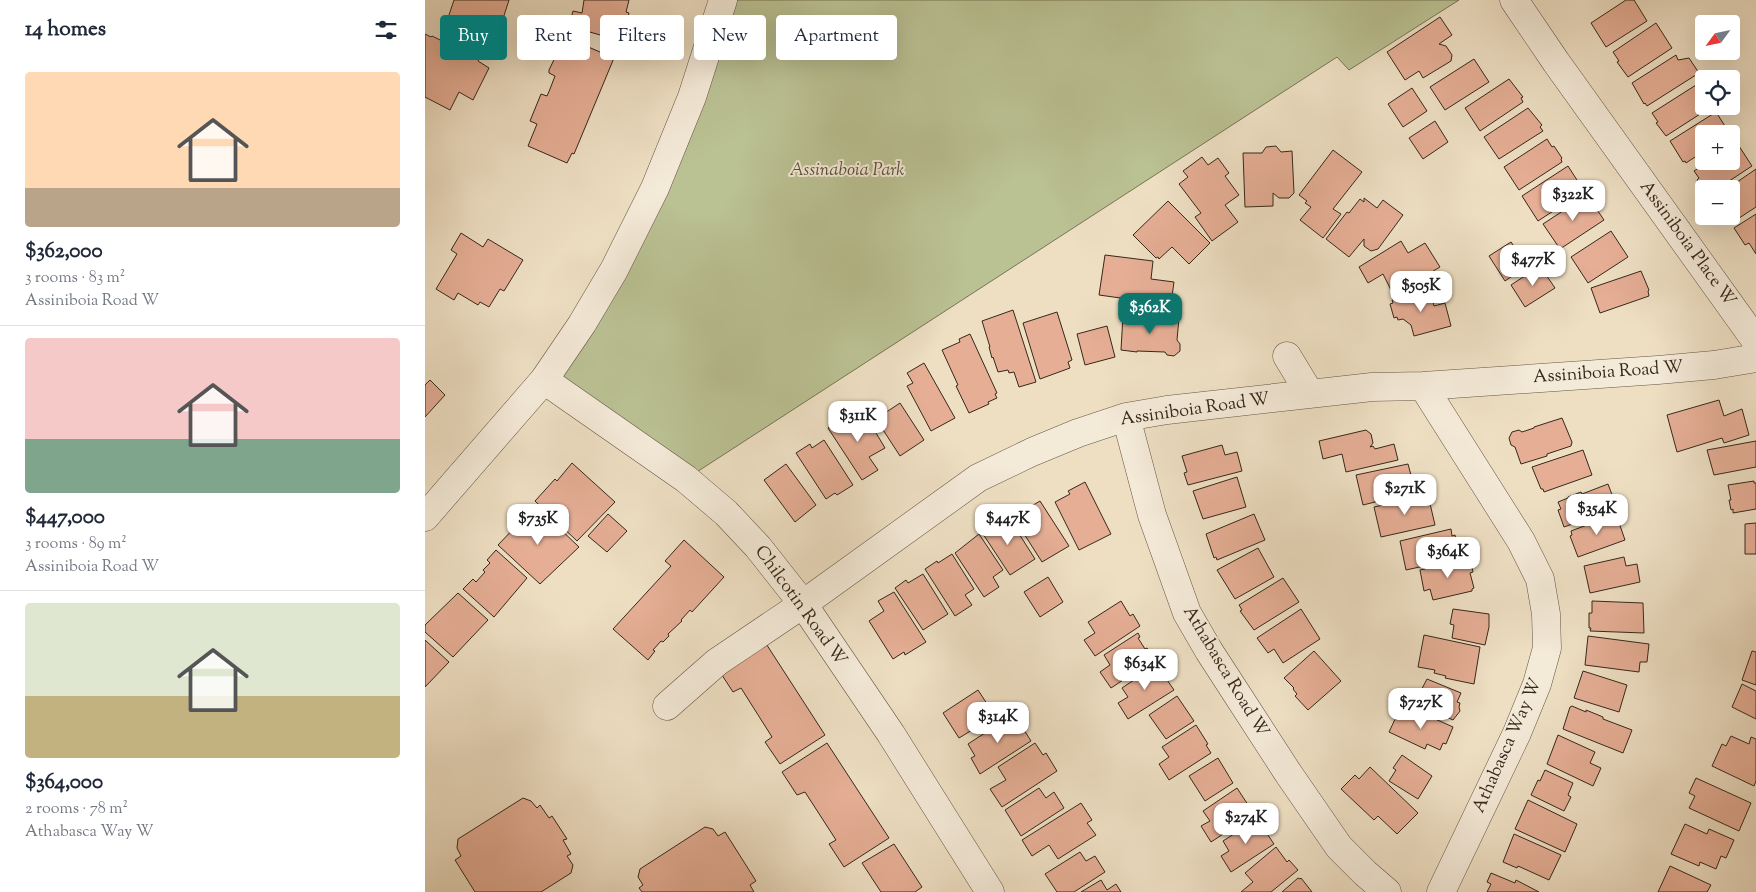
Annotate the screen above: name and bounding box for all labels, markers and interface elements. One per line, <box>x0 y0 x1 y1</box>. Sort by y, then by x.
text: 14 homes <box>25 15 106 45</box>
chip: Buy <box>440 15 507 60</box>
chip: Rent <box>517 15 590 60</box>
chip: Filters <box>600 15 684 60</box>
chip: New <box>694 15 766 60</box>
chip: Apartment <box>776 15 897 60</box>
north arrow <box>1695 15 1740 60</box>
map controls <box>1695 15 1740 225</box>
icon: filters <box>372 16 400 44</box>
button: locate <box>1695 70 1740 115</box>
icon: home <box>168 105 258 195</box>
button: + <box>1695 125 1740 170</box>
park label: Assinaboia Park <box>789 158 905 184</box>
street label: Assiniboia Place W <box>1632 176 1742 312</box>
pin: $322K <box>1538 180 1608 222</box>
button: − <box>1695 180 1740 225</box>
text: $322K <box>1552 184 1594 207</box>
text: $362,000 <box>25 237 103 267</box>
pin: $477K <box>1498 244 1568 287</box>
text: $477K <box>1511 249 1555 272</box>
text: 3 rooms · 83 m² <box>25 267 125 290</box>
pin: $505K <box>1386 270 1456 313</box>
text: $505K <box>1401 275 1441 298</box>
text: Assiniboia Road W <box>25 290 159 313</box>
pin: $362K <box>1115 292 1185 335</box>
text: $362K <box>1129 297 1171 320</box>
street label: Assiniboia Road W <box>1532 355 1684 391</box>
icon: home <box>168 370 258 460</box>
street label: Assiniboia Road W <box>1119 387 1271 433</box>
pin: $311K <box>823 400 893 443</box>
text: $311K <box>839 405 877 428</box>
pin: $271K <box>1370 474 1440 516</box>
text: $271K <box>1384 478 1426 501</box>
pin: $354K <box>1562 494 1632 536</box>
text: $354K <box>1577 498 1617 521</box>
text: $447,000 <box>25 503 105 533</box>
pin: $735K <box>503 504 573 546</box>
pin: $447K <box>973 504 1043 546</box>
text: $735K <box>518 508 558 531</box>
text: $447K <box>986 508 1030 531</box>
text: 3 rooms · 89 m² <box>25 533 127 556</box>
pin: $364K <box>1413 536 1483 579</box>
street label: Chilcotin Road W <box>747 541 853 671</box>
text: $364K <box>1427 541 1469 564</box>
text: Assiniboia Road W <box>25 556 159 579</box>
street label: Athabasca Road W <box>1175 601 1275 743</box>
icon: home <box>168 635 258 725</box>
pin: $634K <box>1110 648 1180 691</box>
text: $634K <box>1124 653 1166 676</box>
street label: Athabasca Way W <box>1467 675 1549 817</box>
pin: $727K <box>1386 688 1456 730</box>
text: $727K <box>1399 692 1443 715</box>
pin: $314K <box>963 702 1033 744</box>
text: $314K <box>978 706 1018 729</box>
text: $364,000 <box>25 768 103 798</box>
text: 2 rooms · 78 m² <box>25 798 128 821</box>
pin: $274K <box>1211 802 1281 845</box>
text: $274K <box>1225 807 1267 830</box>
text: Athabasca Way W <box>25 821 153 844</box>

